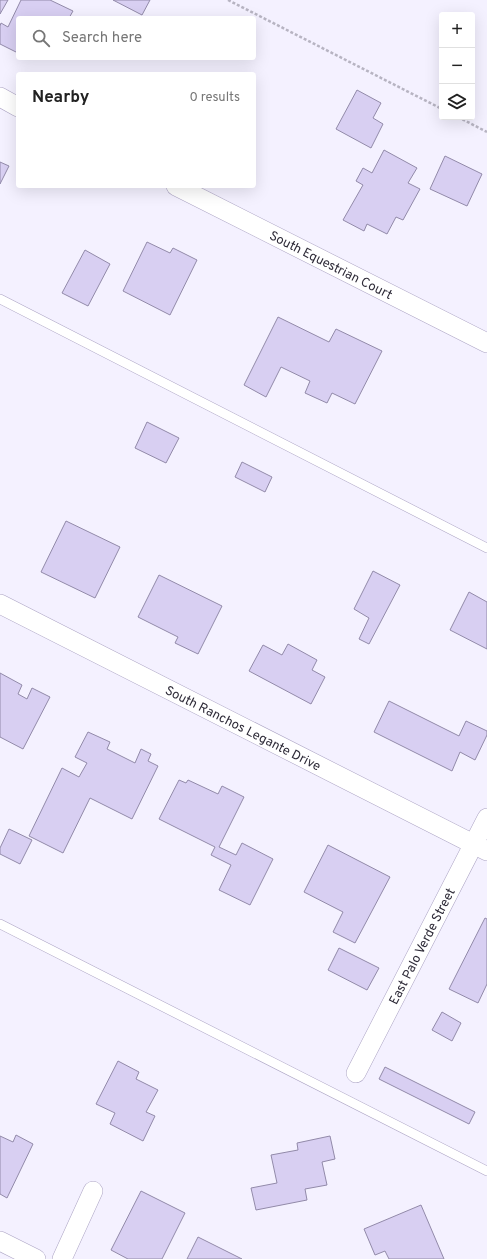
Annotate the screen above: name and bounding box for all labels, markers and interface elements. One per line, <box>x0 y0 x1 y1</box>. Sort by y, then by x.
map controls <box>439 12 475 120</box>
button: + <box>439 12 475 48</box>
search box <box>16 16 256 60</box>
icon: search <box>30 27 52 49</box>
text: Search here <box>62 29 142 48</box>
button: − <box>439 48 475 84</box>
button: layers <box>439 84 475 120</box>
text: Nearby <box>32 87 89 109</box>
text: 0 results <box>189 90 240 106</box>
street label: South Equestrian Court <box>266 229 395 304</box>
street label: South Ranchos Legante Drive <box>162 683 323 775</box>
street label: East Palo Verde Street <box>387 886 460 1008</box>

